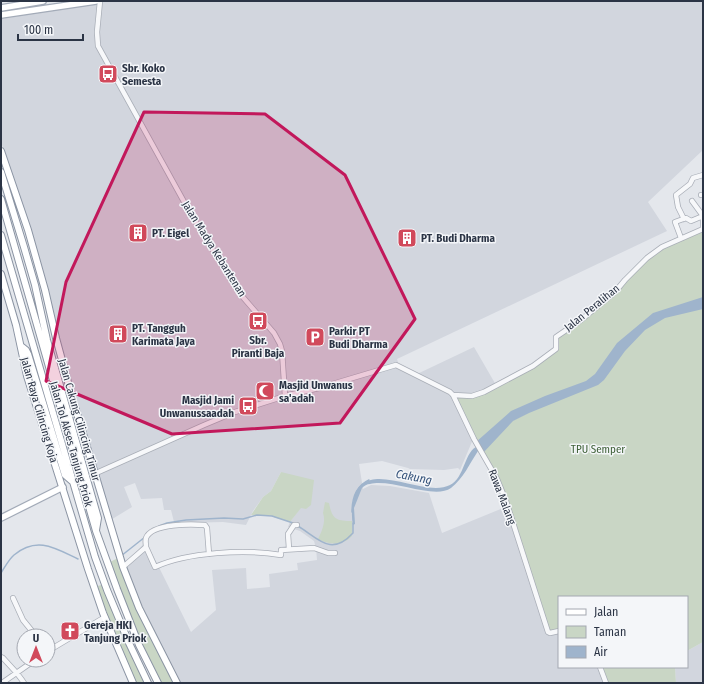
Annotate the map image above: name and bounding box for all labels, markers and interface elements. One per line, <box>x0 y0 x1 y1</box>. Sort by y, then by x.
scale bar <box>18 16 83 42</box>
text: 100 m <box>24 23 53 37</box>
place label: Sbr. Koko Semesta <box>122 62 165 88</box>
bus stop icon: Sbr. Koko Semesta <box>97 63 119 85</box>
street label: Jalan Madya Kebantenan <box>179 199 249 299</box>
building icon: PT. Eigel <box>127 222 149 244</box>
place label: PT. Eigel <box>152 227 190 240</box>
building icon: PT. Budi Dharma <box>396 227 418 249</box>
place label: PT. Budi Dharma <box>421 232 495 245</box>
street label: Jalan Peralihan <box>562 282 622 334</box>
bus stop icon: Sbr. Piranti Baja <box>247 310 269 332</box>
place label: PT. Tangguh Karimata Jaya <box>132 322 196 348</box>
building icon: PT. Tangguh Karimata Jaya <box>107 323 129 345</box>
place label: Parkir PT Budi Dharma <box>329 325 388 351</box>
parking icon: Parkir PT Budi Dharma <box>304 326 326 348</box>
place label: Sbr. Piranti Baja <box>232 334 285 360</box>
street label: Jalan Raya Cilincing Koja <box>18 356 60 464</box>
street label: Jalan Cakung Cilincing Timur <box>55 357 103 483</box>
place label: Masjid Unwanus sa'adah <box>279 379 353 405</box>
street label: Jalan Tol Akses Tanjung Priok <box>47 380 95 509</box>
mosque icon: Masjid Unwanus sa'adah <box>254 380 276 402</box>
place label: Masjid Jami Unwanussaadah <box>160 394 234 420</box>
bus stop icon: Masjid Jami Unwanussaadah <box>237 395 259 417</box>
park label: TPU Semper <box>571 443 625 456</box>
water label: Cakung <box>395 467 433 487</box>
street label: Rawa Malang <box>485 467 519 527</box>
legend <box>558 596 688 668</box>
text: Jalan <box>594 605 618 619</box>
place label: Gereja HKI Tanjung Priok <box>84 619 147 645</box>
church icon: Gereja HKI Tanjung Priok <box>59 620 81 642</box>
text: Taman <box>594 625 626 639</box>
north arrow <box>16 628 56 668</box>
text: U <box>33 632 39 645</box>
text: Air <box>594 645 608 659</box>

